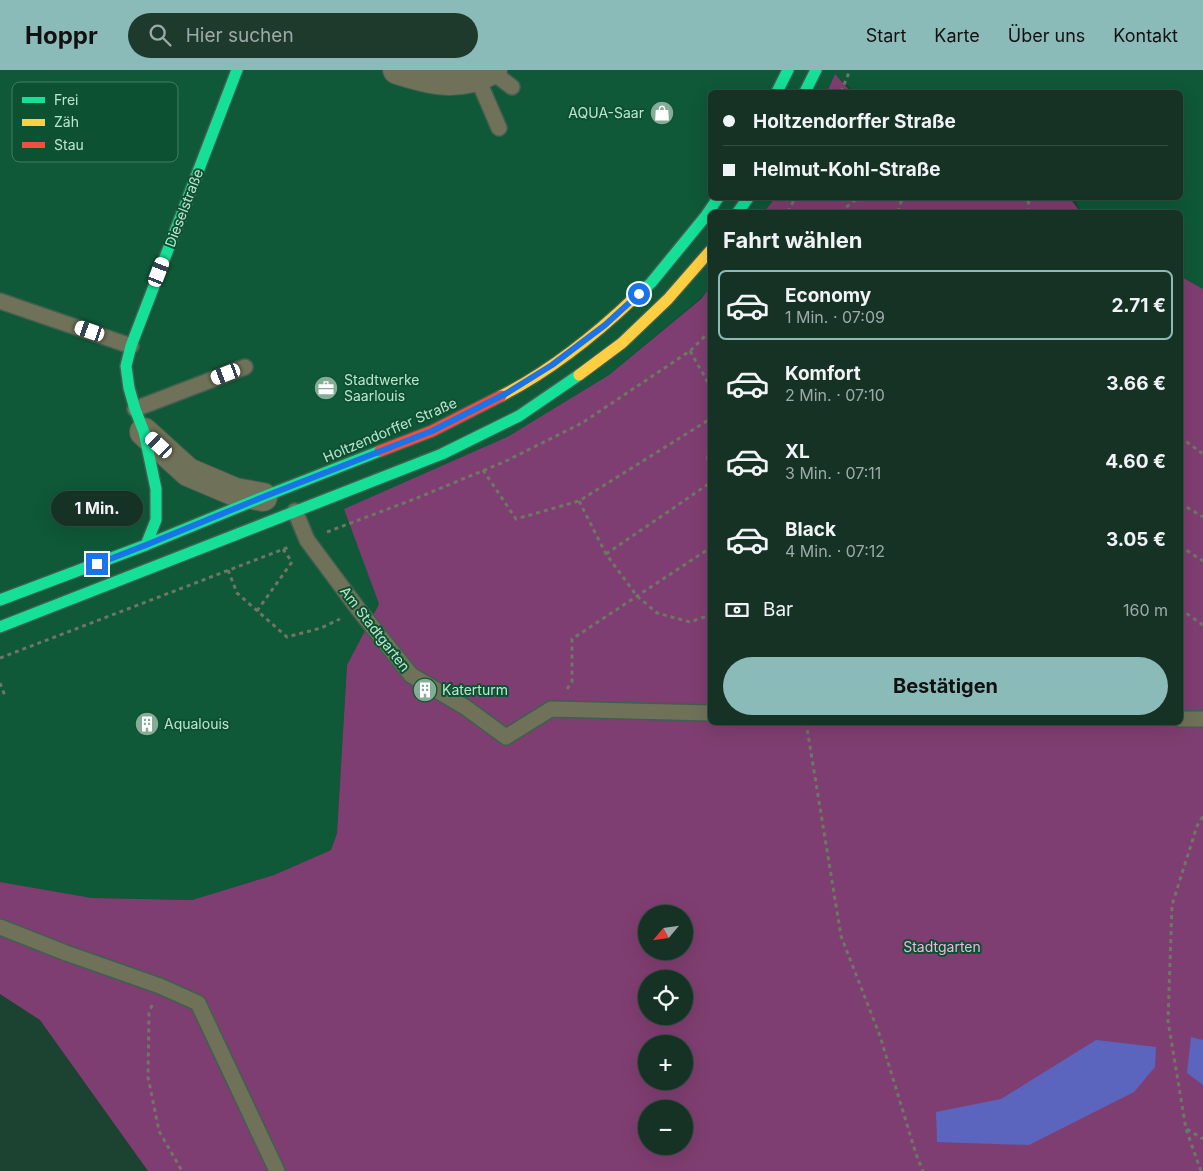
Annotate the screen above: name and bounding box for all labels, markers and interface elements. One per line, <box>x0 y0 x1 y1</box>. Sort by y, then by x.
search box <box>128 13 478 58</box>
text: Hoppr <box>25 21 98 50</box>
icon: search <box>146 21 174 49</box>
text: Hier suchen <box>186 24 294 47</box>
text: Start <box>866 25 906 46</box>
text: Karte <box>934 25 980 46</box>
text: Über uns <box>1008 25 1085 46</box>
text: Kontakt <box>1113 25 1178 46</box>
legend <box>12 82 178 162</box>
text: Frei <box>54 91 78 108</box>
shop icon: AQUA-Saar <box>649 100 675 126</box>
place label: AQUA-Saar <box>568 104 644 121</box>
text: Holtzendorffer Straße <box>753 110 956 133</box>
text: Zäh <box>54 113 79 130</box>
text: Stau <box>54 136 84 153</box>
text: Helmut-Kohl-Straße <box>753 158 941 181</box>
street label: Dieselstraße <box>161 166 206 249</box>
text: Fahrt wählen <box>723 227 863 253</box>
car <box>146 255 171 289</box>
route start <box>628 283 650 305</box>
icon: car <box>725 283 770 328</box>
text: Economy <box>785 284 871 307</box>
text: 2.71 € <box>1111 294 1166 317</box>
text: 1 Min. · 07:09 <box>785 307 885 327</box>
car <box>73 319 106 343</box>
icon: car <box>725 361 770 406</box>
car <box>209 362 242 386</box>
text: Komfort <box>785 362 861 385</box>
place label: Stadtwerke Saarlouis <box>344 371 419 404</box>
text: 3.66 € <box>1106 372 1166 395</box>
office icon: Stadtwerke Saarlouis <box>313 375 339 401</box>
text: 2 Min. · 07:10 <box>785 385 885 405</box>
street label: Holtzendorffer Straße <box>320 394 459 465</box>
car <box>142 429 175 461</box>
icon: car <box>725 439 770 484</box>
text: XL <box>785 440 810 463</box>
text: 4.60 € <box>1105 450 1166 473</box>
text: 3 Min. · 07:11 <box>785 463 881 483</box>
callout: 1 Min. <box>51 492 143 526</box>
text: 1 Min. <box>74 498 120 518</box>
icon: car <box>725 517 770 562</box>
text: Black <box>785 518 836 541</box>
text: 3.05 € <box>1106 528 1166 551</box>
text: 4 Min. · 07:12 <box>785 541 885 561</box>
route end <box>86 553 108 575</box>
street label: Am Stadtgarten <box>337 583 414 675</box>
icon: cash <box>723 596 751 624</box>
text: Bar <box>763 598 793 621</box>
text: 160 m <box>1123 600 1168 620</box>
button: Bestätigen <box>723 657 1168 715</box>
building icon: Katerturm <box>412 677 438 703</box>
place label: Katerturm <box>442 681 508 698</box>
building icon: Aqualouis <box>134 711 160 737</box>
place label: Aqualouis <box>164 715 229 732</box>
north arrow <box>638 905 692 960</box>
map controls <box>638 905 693 1155</box>
park label: Stadtgarten <box>903 938 981 955</box>
button: locate <box>638 970 693 1025</box>
button: + <box>638 1035 693 1090</box>
button: − <box>638 1100 693 1155</box>

